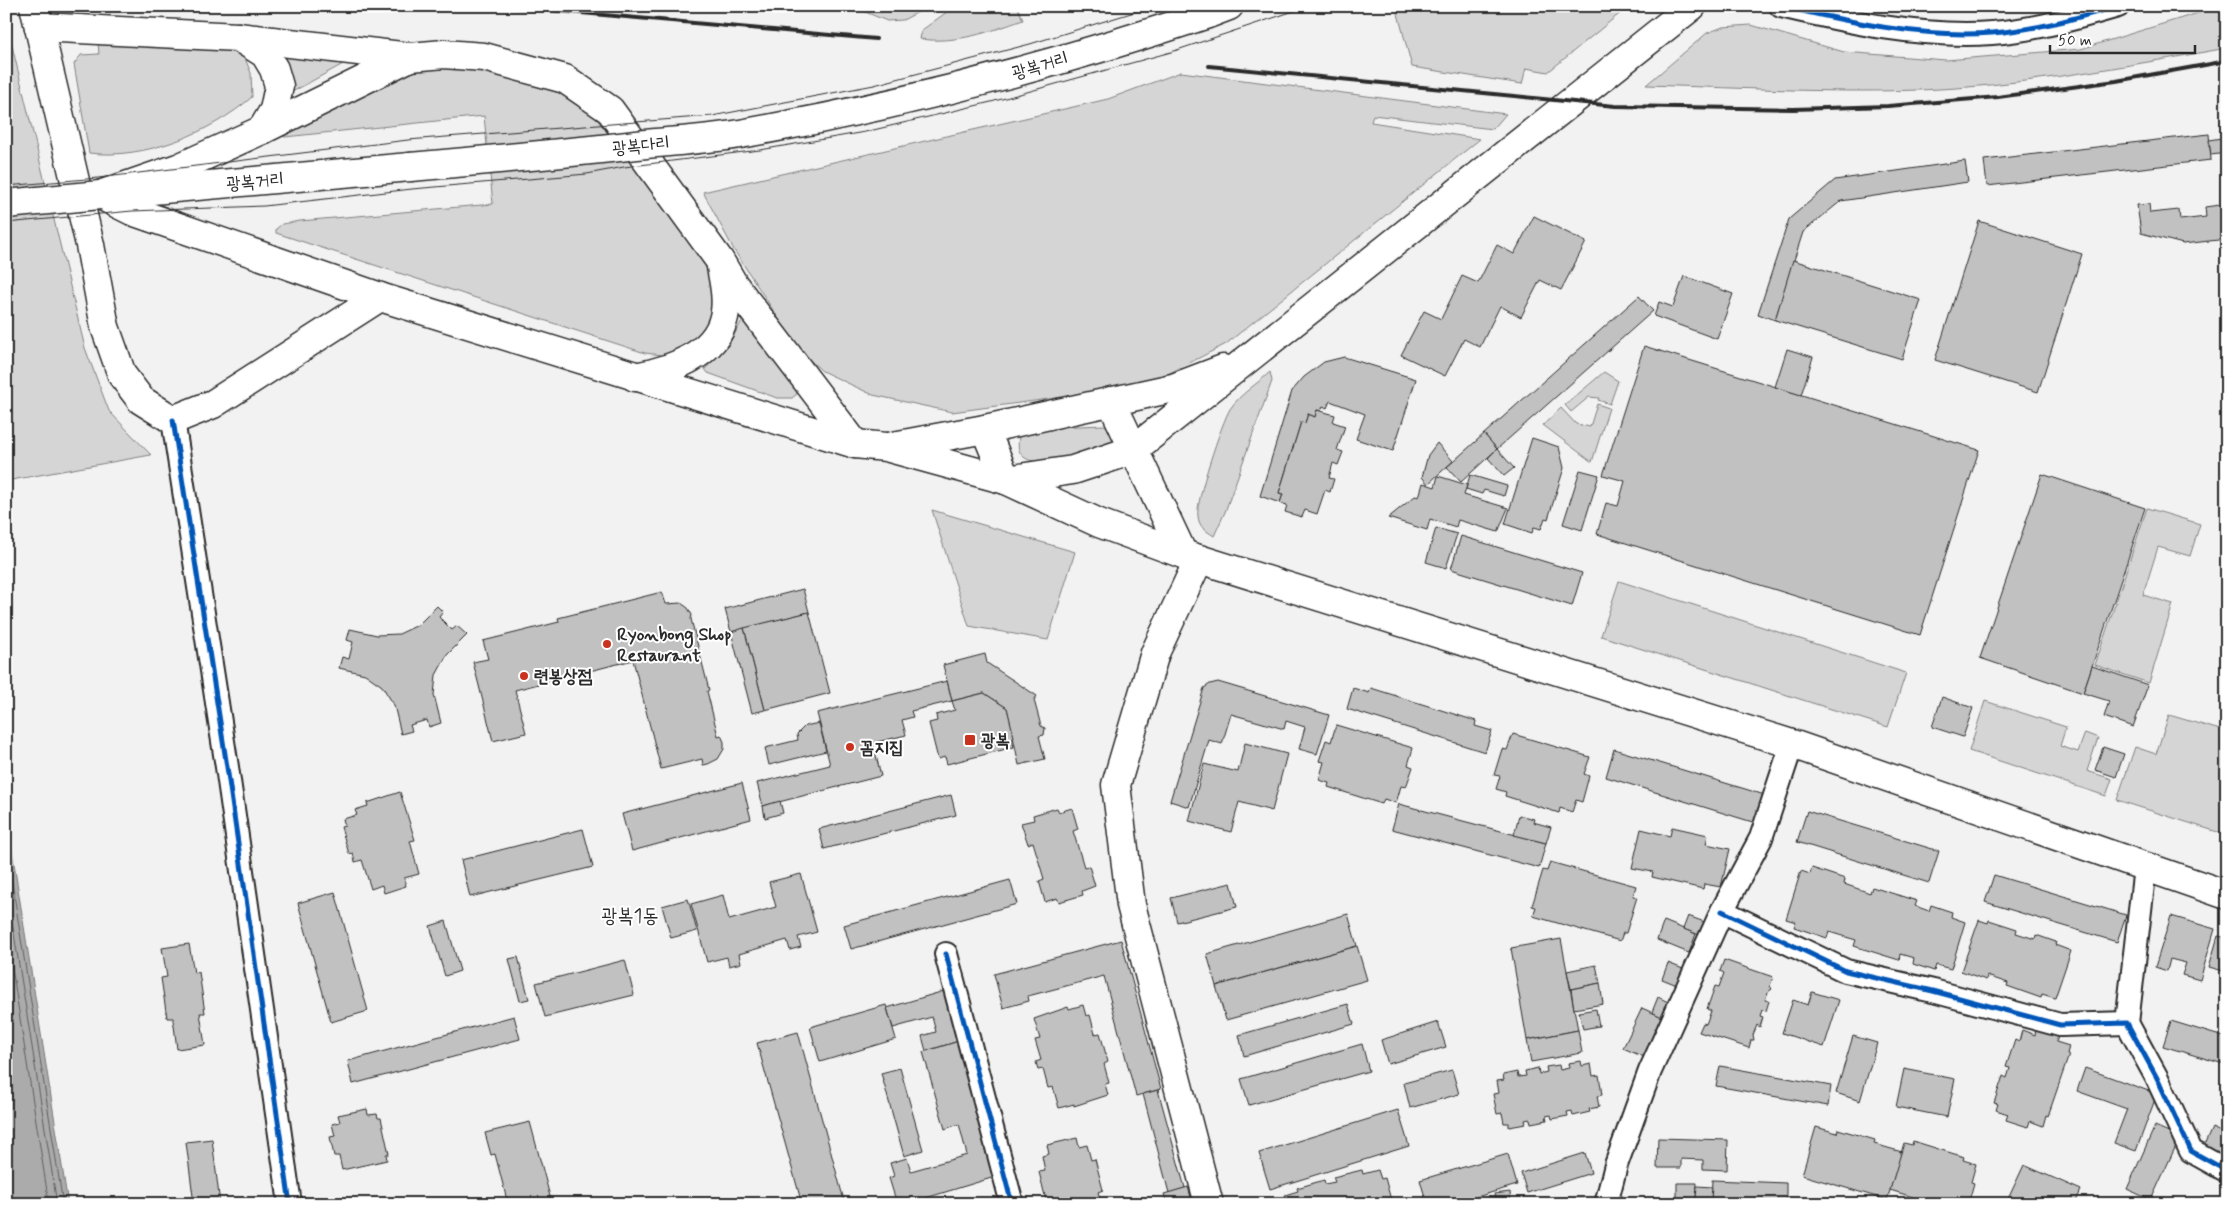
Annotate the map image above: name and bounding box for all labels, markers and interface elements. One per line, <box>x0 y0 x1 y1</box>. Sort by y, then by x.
scale bar <box>2050 22 2196 54</box>
text: 50 m <box>2058 31 2092 51</box>
street label: 광복거리 <box>1009 46 1071 85</box>
street label: 광복다리 <box>611 131 671 161</box>
street label: 광복거리 <box>225 168 285 196</box>
place label: Ryonbong Shop Restaurant <box>617 623 731 668</box>
marker: Ryonbong Shop Restaurant <box>601 638 613 650</box>
place label: 련봉상점 <box>534 665 592 689</box>
marker: 련봉상점 <box>518 670 530 682</box>
place label: 광복 <box>981 729 1010 753</box>
marker: 광복 <box>963 733 977 747</box>
place label: 꼼지집 <box>860 736 903 760</box>
marker: 꼼지집 <box>844 741 856 753</box>
district label: 광복1동 <box>601 903 659 930</box>

